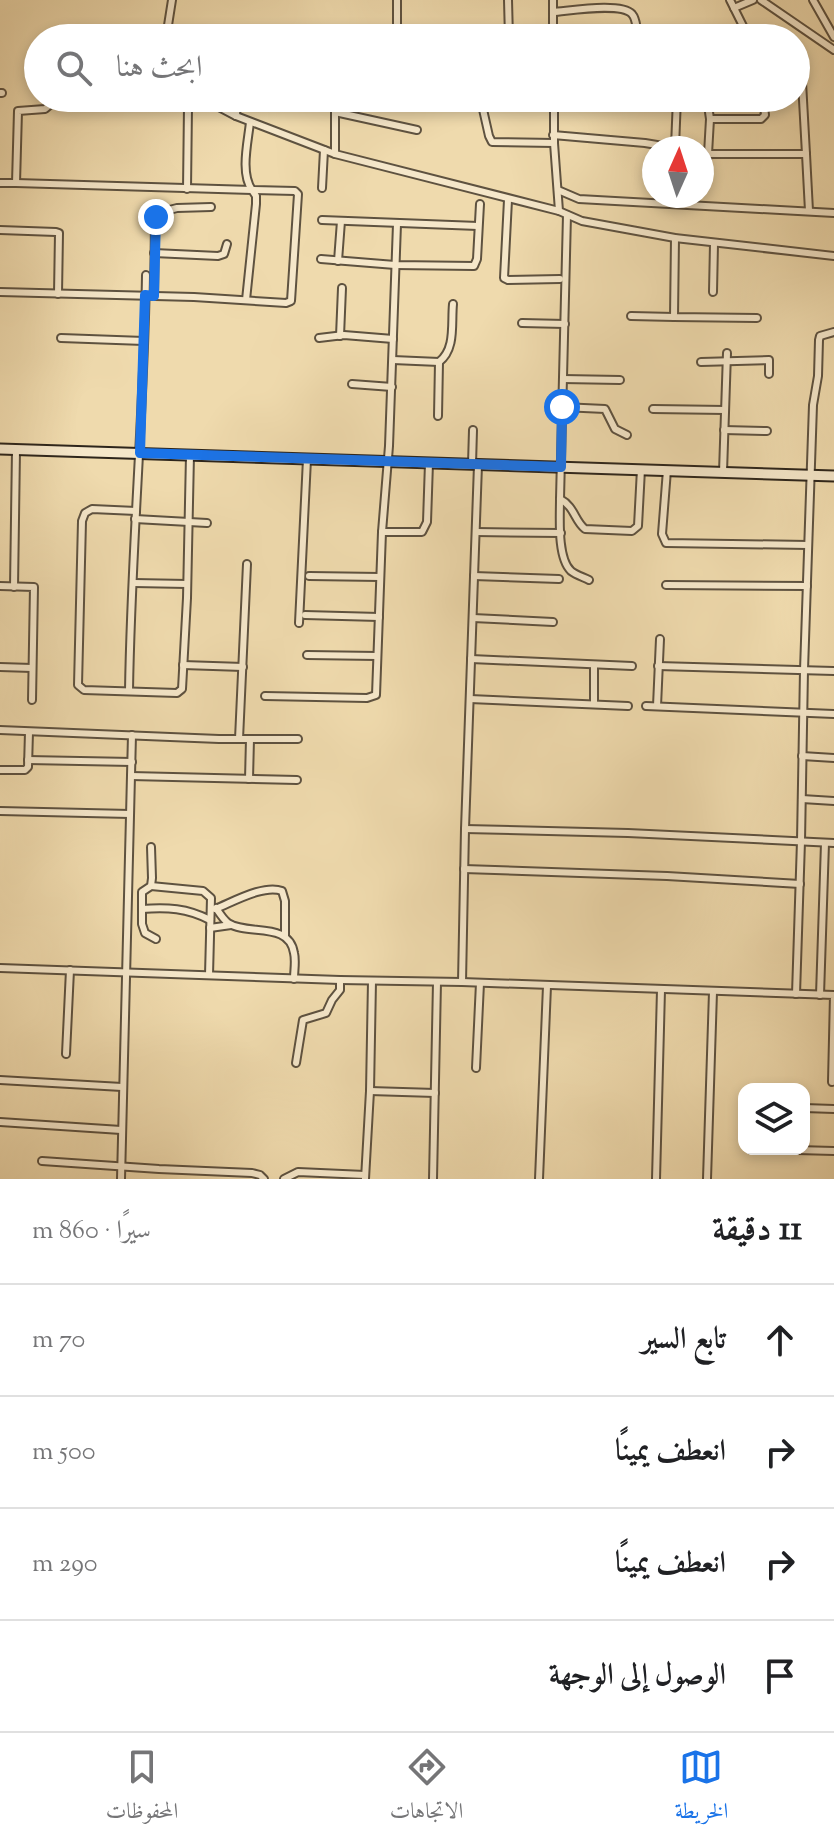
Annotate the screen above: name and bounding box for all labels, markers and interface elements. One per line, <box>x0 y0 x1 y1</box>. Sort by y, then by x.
search box <box>24 24 810 112</box>
icon: search <box>52 46 96 90</box>
text: ابحث هنا <box>116 47 202 90</box>
north arrow <box>642 136 714 208</box>
route end <box>138 199 174 235</box>
route start <box>544 389 580 425</box>
map controls <box>738 1083 810 1155</box>
button: layers <box>738 1083 810 1155</box>
text: 11 دقيقة <box>712 1206 802 1255</box>
text: سيرًا · 860 m <box>32 1213 151 1250</box>
icon: ahead <box>758 1318 802 1362</box>
text: تابع السير <box>641 1319 726 1362</box>
text: 70 m <box>32 1322 85 1359</box>
icon: right <box>758 1430 802 1474</box>
text: انعطف يمينًا <box>615 1431 726 1474</box>
text: 500 m <box>32 1434 95 1471</box>
icon: right <box>758 1542 802 1586</box>
text: انعطف يمينًا <box>615 1543 726 1586</box>
text: 290 m <box>32 1546 98 1583</box>
icon: arrive <box>758 1654 802 1698</box>
text: الوصول إلى الوجهة <box>549 1655 726 1698</box>
tab: المحفوظات <box>106 1745 178 1832</box>
tab: الاتجاهات <box>390 1745 463 1832</box>
tab: الخريطة <box>675 1745 728 1832</box>

